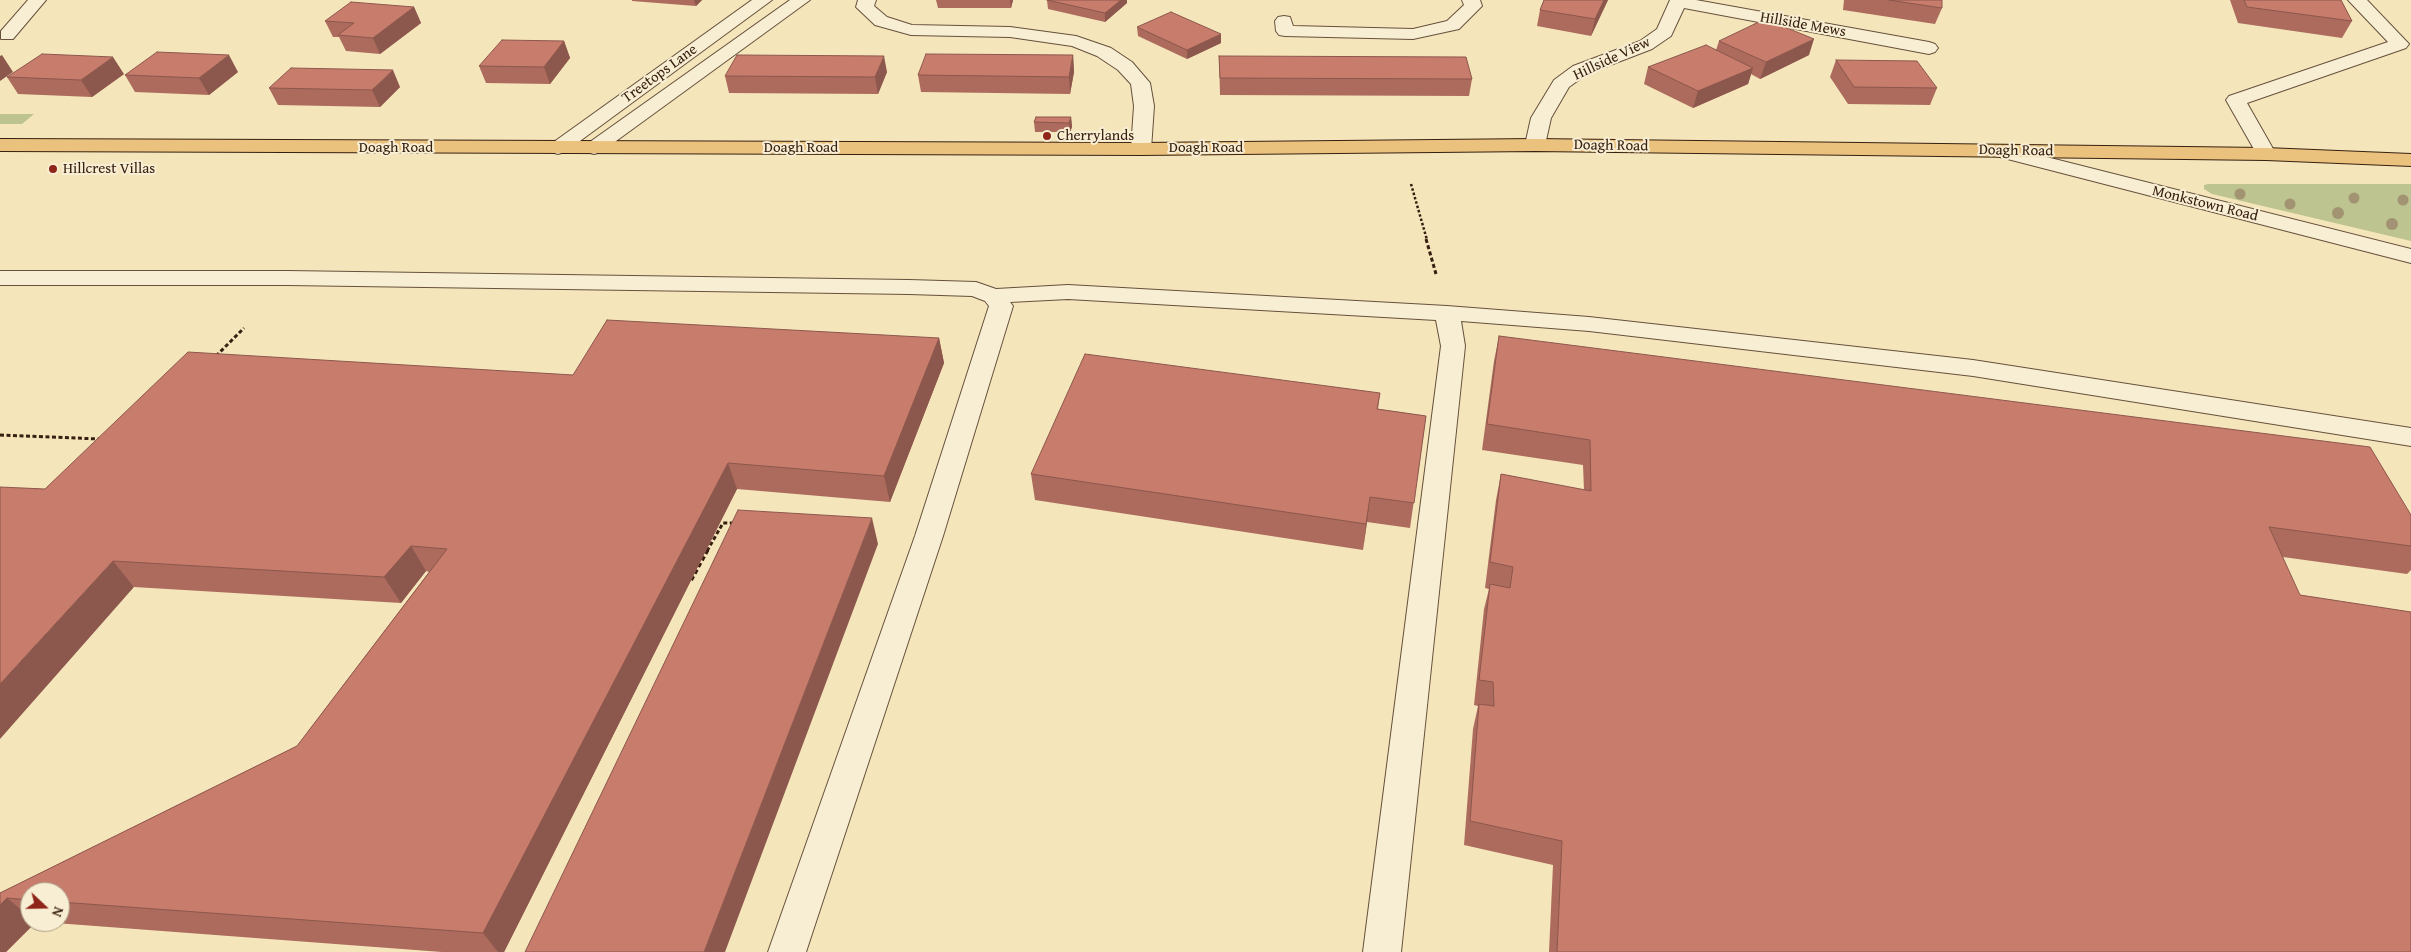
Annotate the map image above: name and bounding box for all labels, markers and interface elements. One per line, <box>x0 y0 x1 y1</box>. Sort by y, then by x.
street label: Hillside Mews <box>1759 9 1847 41</box>
street label: Hillside View <box>1571 33 1653 85</box>
street label: Treetops Lane <box>619 41 701 107</box>
place label: Cherrylands <box>1057 127 1134 145</box>
marker: Cherrylands <box>1041 130 1053 142</box>
street label: Doagh Road <box>1574 136 1648 156</box>
street label: Doagh Road <box>359 139 433 157</box>
street label: Doagh Road <box>764 139 838 157</box>
street label: Doagh Road <box>1169 139 1243 157</box>
street label: Doagh Road <box>1979 141 2053 161</box>
place label: Hillcrest Villas <box>63 160 155 178</box>
marker: Hillcrest Villas <box>47 163 59 175</box>
street label: Monkstown Road <box>2150 182 2260 226</box>
north arrow <box>20 882 70 932</box>
text: N <box>47 904 69 920</box>

